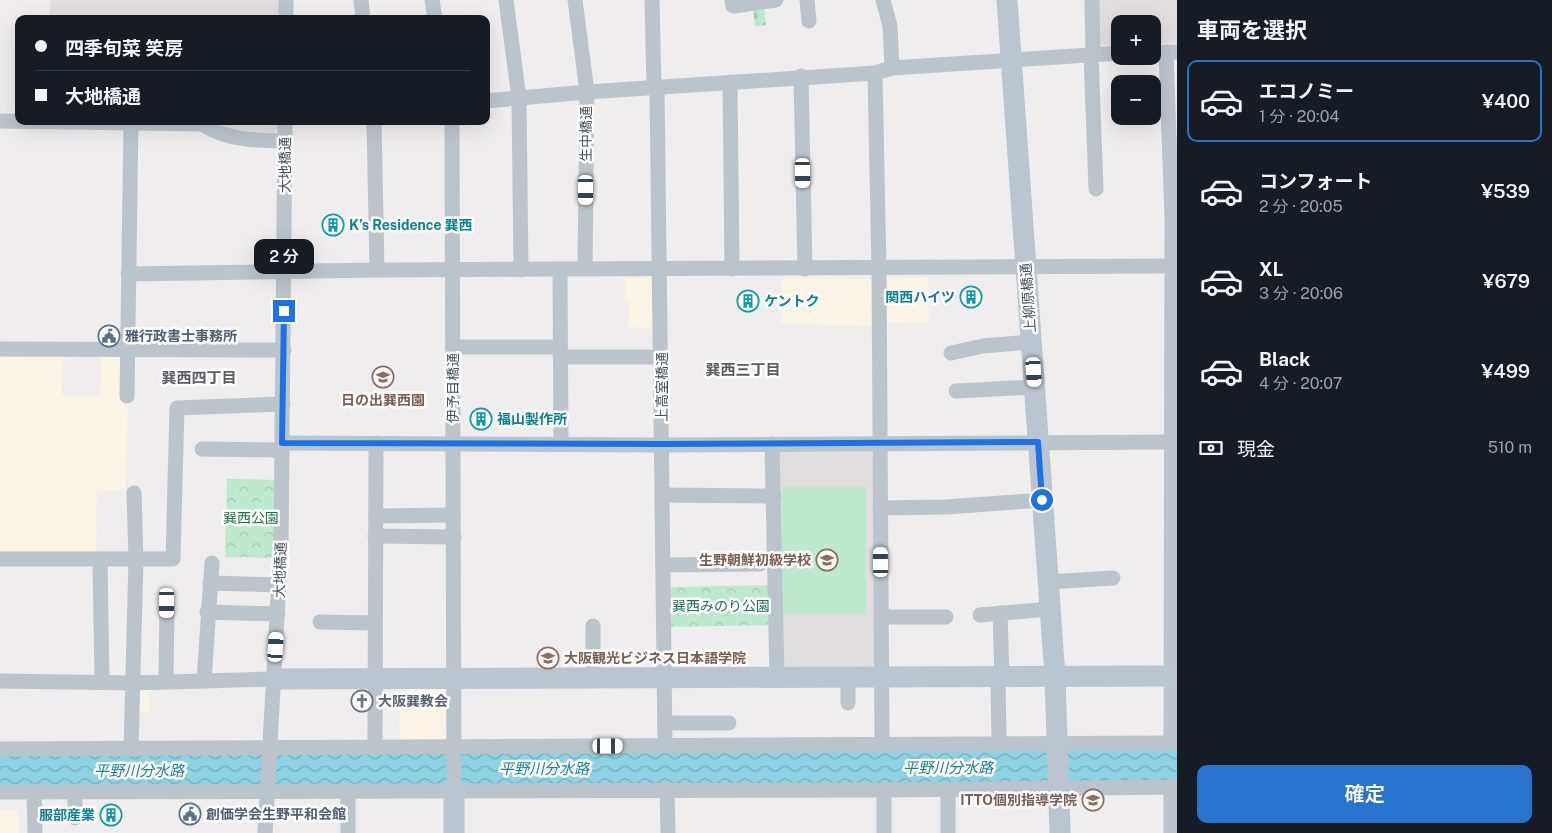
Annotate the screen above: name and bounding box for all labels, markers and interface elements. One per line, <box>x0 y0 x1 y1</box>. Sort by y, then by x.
map controls <box>1111 15 1161 125</box>
button: + <box>1111 15 1161 65</box>
text: 車両を選択 <box>1197 17 1307 43</box>
text: 四季旬菜 笑房 <box>65 37 183 59</box>
button: − <box>1111 75 1161 125</box>
icon: car <box>1199 79 1244 124</box>
text: エコノミー <box>1259 80 1354 102</box>
text: 大地橋通 <box>65 85 141 107</box>
text: ¥400 <box>1482 90 1530 112</box>
street label: 生中橋通 <box>578 106 594 162</box>
text: 1 分 · 20:04 <box>1259 107 1340 126</box>
street label: 大地橋通 <box>277 137 293 193</box>
car <box>795 158 810 188</box>
icon: car <box>1199 169 1244 214</box>
text: コンフォート <box>1259 170 1372 192</box>
car <box>578 175 593 205</box>
text: ¥539 <box>1481 180 1530 202</box>
text: 2 分 · 20:05 <box>1259 197 1343 216</box>
building icon: K’s Residence 巽西 <box>321 213 345 237</box>
place label: K’s Residence 巽西 <box>349 217 473 233</box>
callout: 2 分 <box>254 238 314 274</box>
text: 2 分 <box>269 247 299 266</box>
text: XL <box>1259 258 1284 280</box>
icon: car <box>1199 259 1244 304</box>
street label: 上柳原橋通 <box>1018 263 1038 333</box>
text: ¥679 <box>1482 270 1530 292</box>
text: 3 分 · 20:06 <box>1259 284 1343 303</box>
building icon: 関西ハイツ <box>959 285 983 309</box>
building icon: ケントク <box>736 289 760 313</box>
place label: 関西ハイツ <box>885 289 955 305</box>
place label: ケントク <box>764 293 820 309</box>
route end <box>273 300 295 322</box>
public building icon: 雅行政書士事務所 <box>97 324 121 348</box>
place label: 雅行政書士事務所 <box>125 328 237 344</box>
text: Black <box>1259 348 1310 370</box>
icon: car <box>1199 349 1244 394</box>
street label: 上高室橋通 <box>654 352 670 422</box>
street label: 伊予目橋通 <box>445 353 461 423</box>
car <box>1025 357 1042 387</box>
text: ¥499 <box>1481 360 1530 382</box>
district label: 巽西三丁目 <box>705 361 781 378</box>
school or university icon: 日の出巽西園 <box>371 365 395 389</box>
district label: 巽西四丁目 <box>161 369 237 386</box>
text: 4 分 · 20:07 <box>1259 374 1342 393</box>
place label: 日の出巽西園 <box>341 392 425 408</box>
building icon: 福山製作所 <box>469 407 493 431</box>
place label: 福山製作所 <box>497 411 567 427</box>
icon: cash <box>1197 434 1225 462</box>
text: 現金 <box>1237 438 1275 460</box>
text: 510 m <box>1488 438 1532 457</box>
route start <box>1031 489 1053 511</box>
park label: 巽西公園 <box>223 510 279 526</box>
street label: 大地橋通 <box>271 542 289 598</box>
car <box>873 547 888 577</box>
school or university icon: 生野朝鮮初級学校 <box>815 548 839 572</box>
place label: 生野朝鮮初級学校 <box>699 552 811 568</box>
car <box>159 588 174 618</box>
park label: 巽西みのり公園 <box>672 598 770 614</box>
car <box>267 632 284 662</box>
school or university icon: 大阪観光ビジネス日本語学院 <box>536 646 560 670</box>
place label: 大阪観光ビジネス日本語学院 <box>564 650 746 666</box>
church icon: 大阪巽教会 <box>350 689 374 713</box>
place label: 大阪巽教会 <box>378 693 448 709</box>
car <box>593 739 623 754</box>
water label: 平野川分水路 <box>903 759 995 776</box>
water label: 平野川分水路 <box>499 760 591 777</box>
water label: 平野川分水路 <box>94 762 186 779</box>
button: 確定 <box>1197 765 1532 823</box>
school or university icon: ITTO個別指導学院 <box>1081 788 1105 812</box>
place label: ITTO個別指導学院 <box>960 792 1077 808</box>
public building icon: 創価学会生野平和会館 <box>178 802 202 826</box>
building icon: 服部産業 <box>99 803 123 827</box>
place label: 創価学会生野平和会館 <box>206 806 346 822</box>
place label: 服部産業 <box>39 807 95 823</box>

